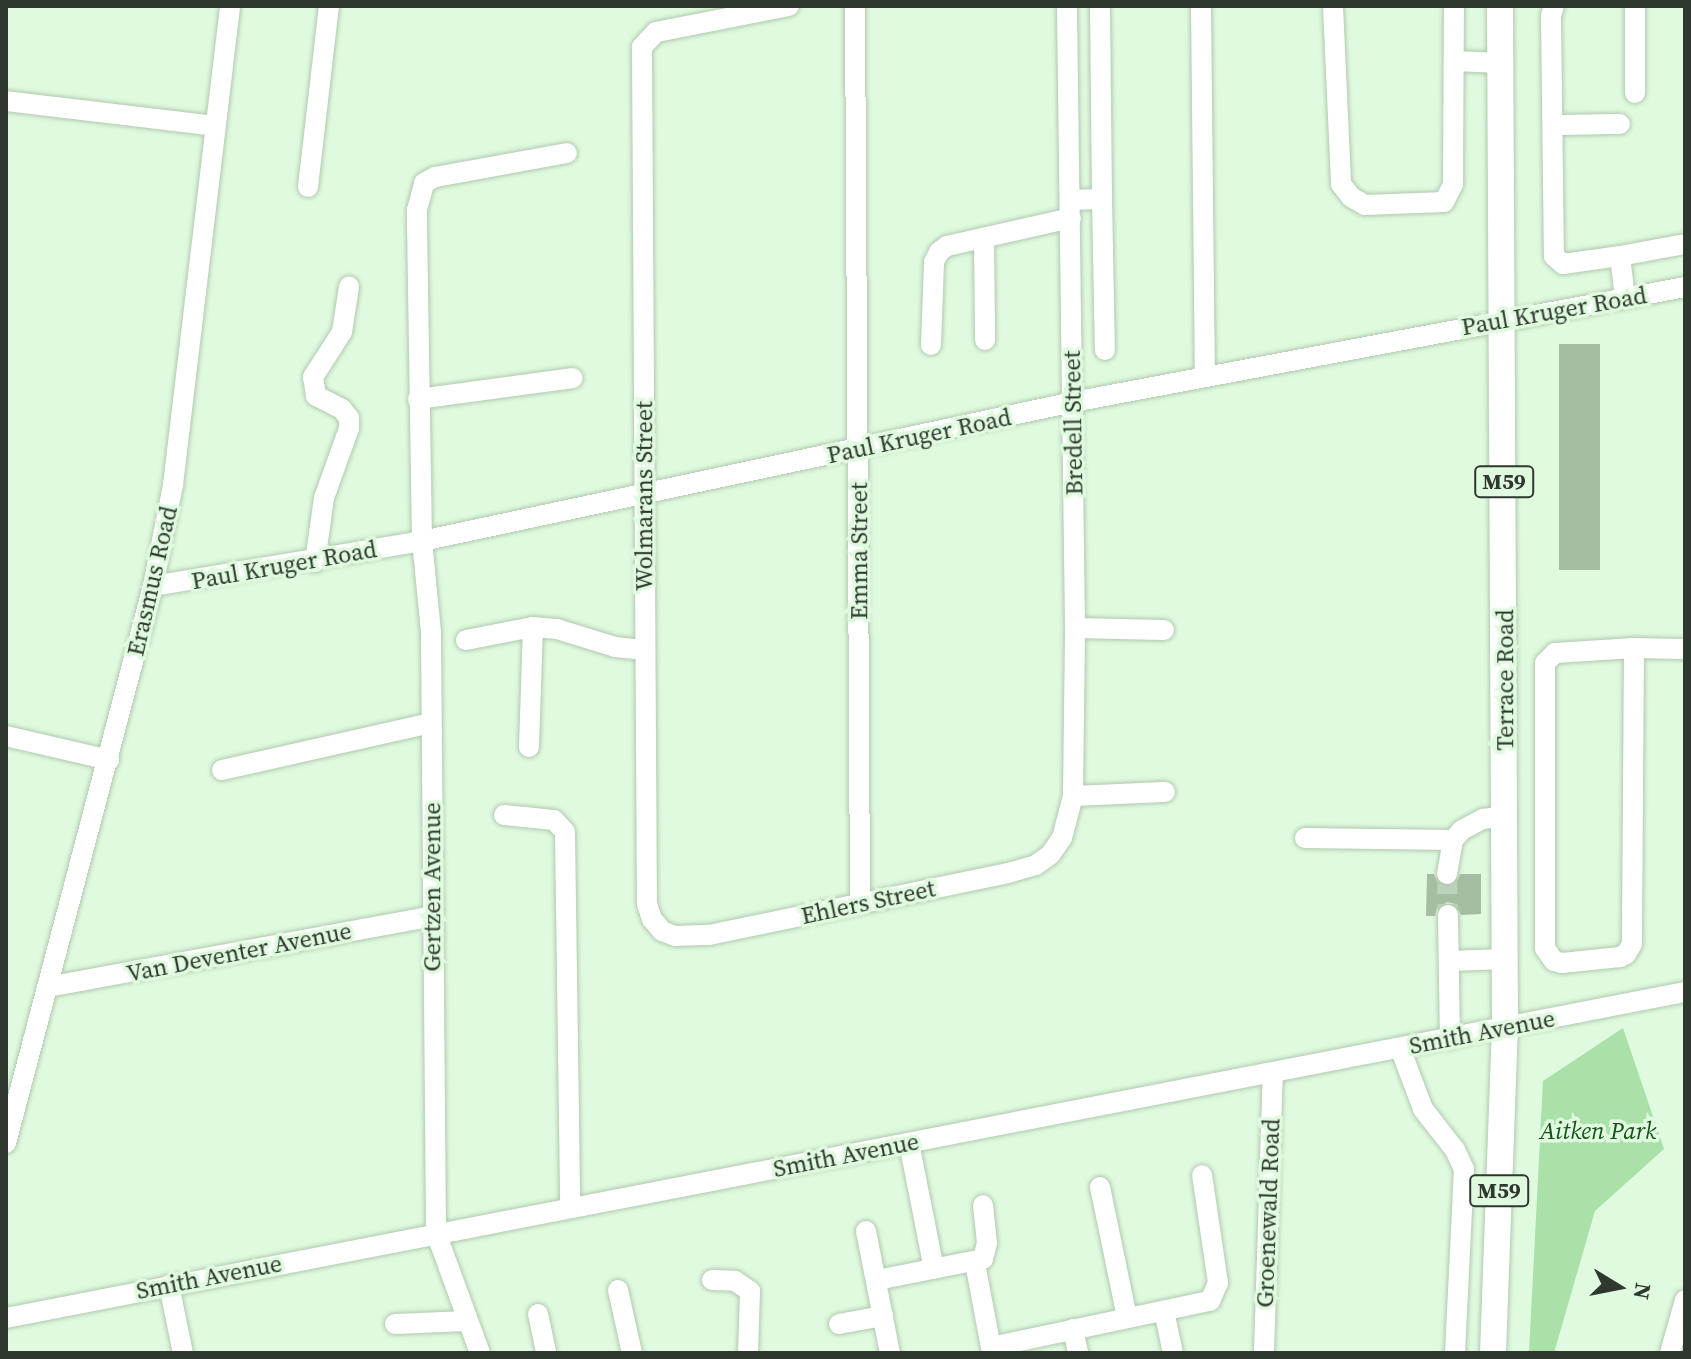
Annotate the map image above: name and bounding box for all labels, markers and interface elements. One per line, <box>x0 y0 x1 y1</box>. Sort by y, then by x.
street label: Paul Kruger Road <box>1459 281 1649 341</box>
street label: Bredell Street <box>1057 350 1089 496</box>
street label: Wolmarans Street <box>630 401 658 591</box>
street label: Paul Kruger Road <box>824 402 1014 470</box>
road number: M59 <box>1474 464 1534 500</box>
street label: Emma Street <box>845 482 873 620</box>
street label: Erasmus Road <box>121 503 183 659</box>
street label: Paul Kruger Road <box>189 535 379 595</box>
street label: Terrace Road <box>1491 609 1519 751</box>
street label: Gertzen Avenue <box>418 802 446 972</box>
street label: Ehlers Street <box>798 874 938 930</box>
street label: Van Deventer Avenue <box>124 916 354 988</box>
street label: Smith Avenue <box>1407 1004 1557 1060</box>
park label: Aitken Park <box>1540 1117 1656 1145</box>
street label: Groenewald Road <box>1250 1118 1286 1308</box>
street label: Smith Avenue <box>771 1127 921 1183</box>
road number: M59 <box>1469 1173 1529 1209</box>
north arrow <box>1579 1247 1659 1327</box>
street label: Smith Avenue <box>134 1249 284 1305</box>
text: N <box>1626 1281 1659 1302</box>

